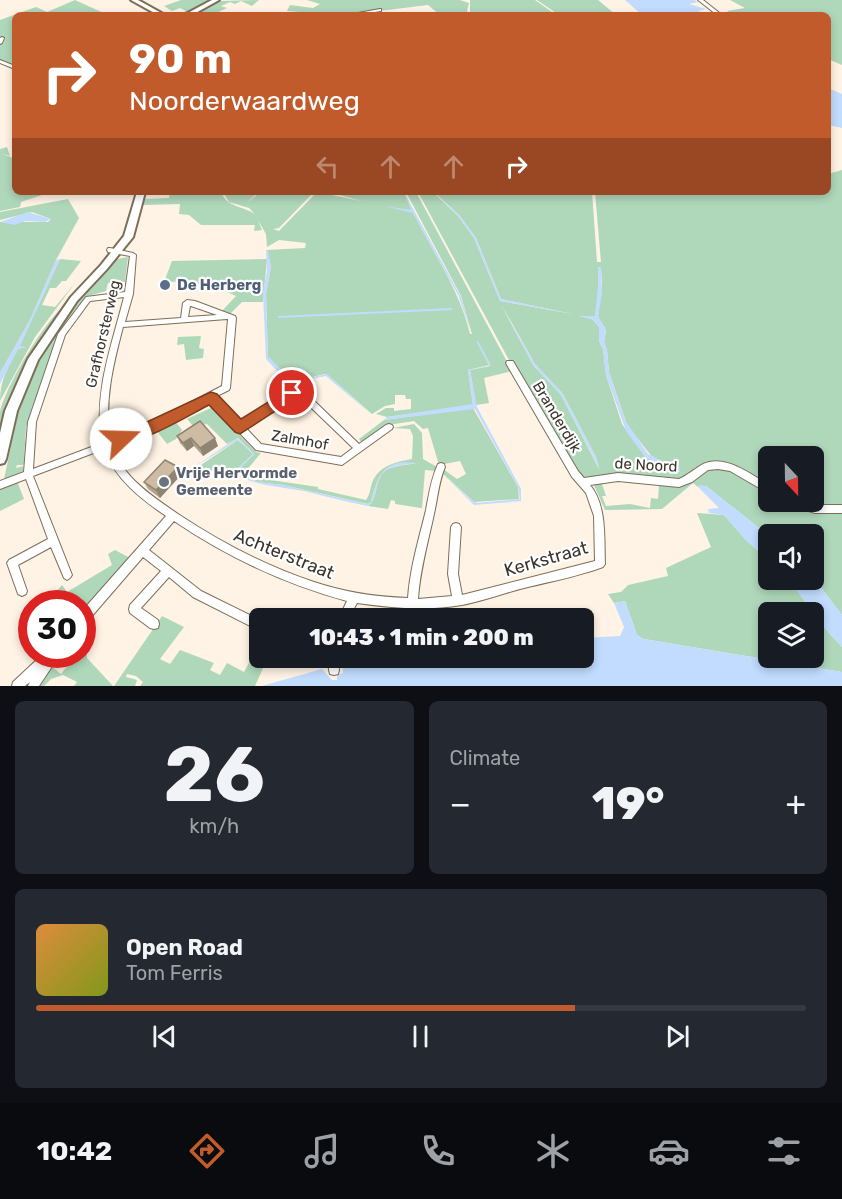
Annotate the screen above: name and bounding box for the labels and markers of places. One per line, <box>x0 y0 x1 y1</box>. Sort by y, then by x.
place label: De Herberg <box>177 276 261 294</box>
marker: De Herberg <box>158 278 172 292</box>
pin <box>266 367 317 418</box>
place label: Vrije Hervormde Gemeente <box>176 464 297 499</box>
marker: Vrije Hervormde Gemeente <box>157 475 171 489</box>

